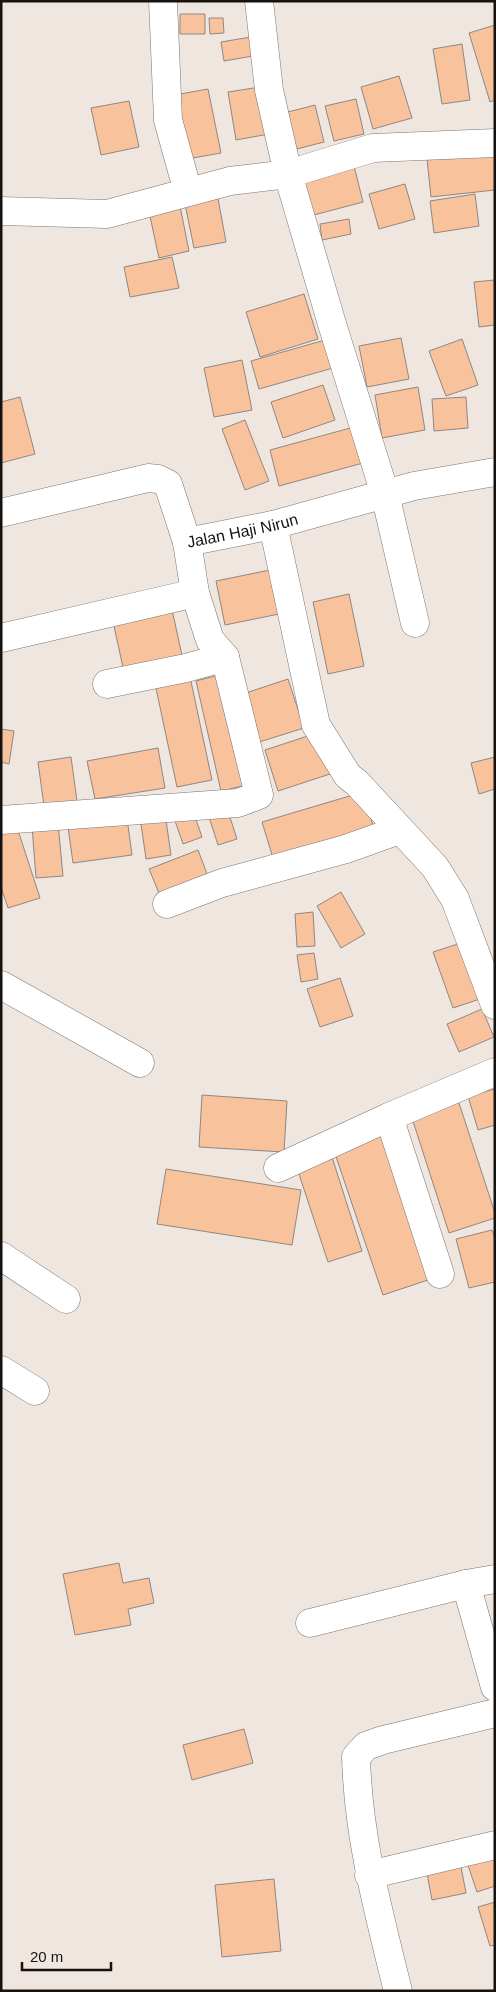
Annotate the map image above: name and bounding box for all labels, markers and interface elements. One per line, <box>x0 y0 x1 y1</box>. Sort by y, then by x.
street label: Jalan Haji Nirun <box>186 510 300 551</box>
scale bar <box>22 1940 111 1972</box>
text: 20 m <box>30 1948 63 1965</box>

